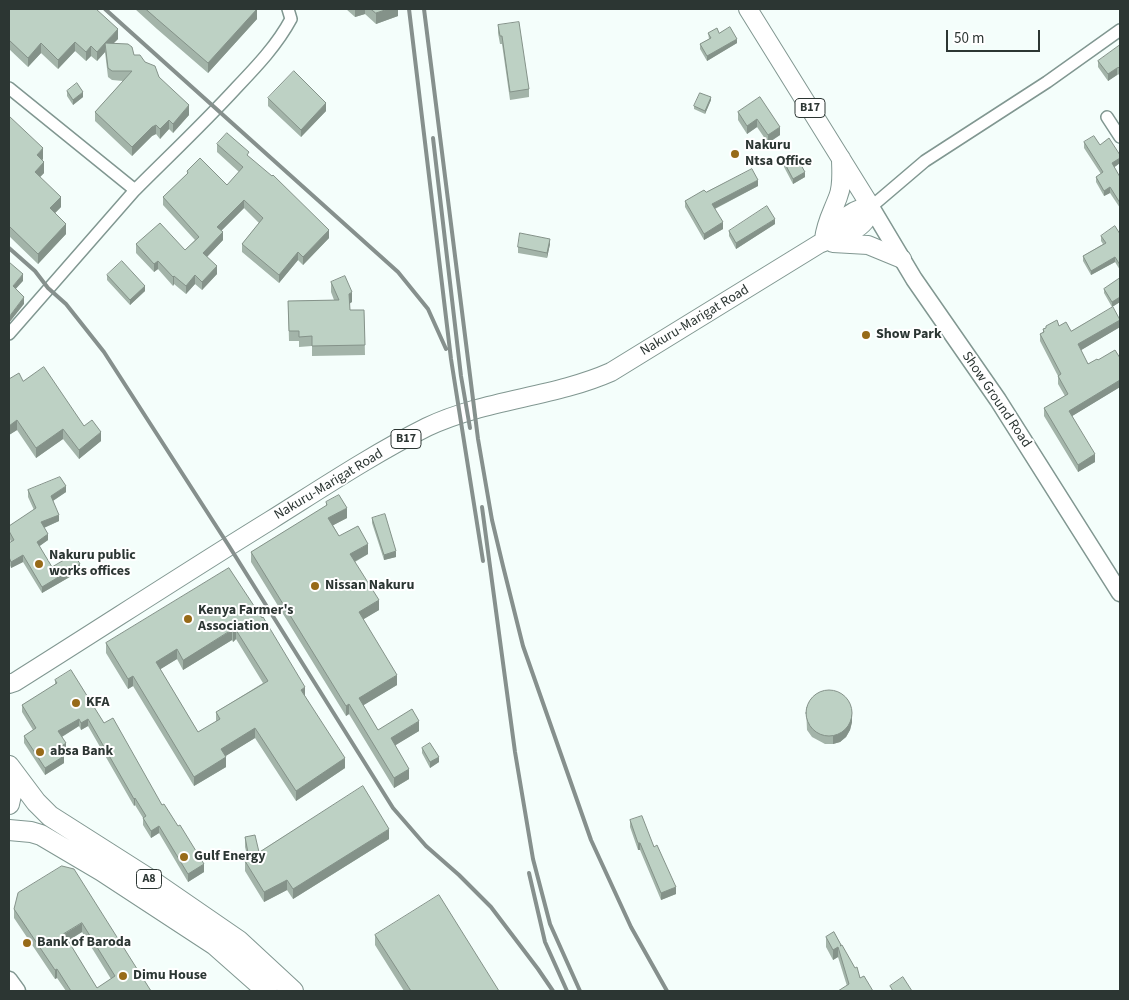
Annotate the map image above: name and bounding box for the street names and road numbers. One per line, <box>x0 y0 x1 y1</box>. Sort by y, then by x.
road number: B17 <box>795 99 825 118</box>
street label: Nakuru-Marigat Road <box>637 282 753 360</box>
street label: Show Ground Road <box>958 349 1034 451</box>
road number: B17 <box>391 429 421 448</box>
street label: Nakuru-Marigat Road <box>271 446 387 524</box>
road number: A8 <box>136 870 162 889</box>

